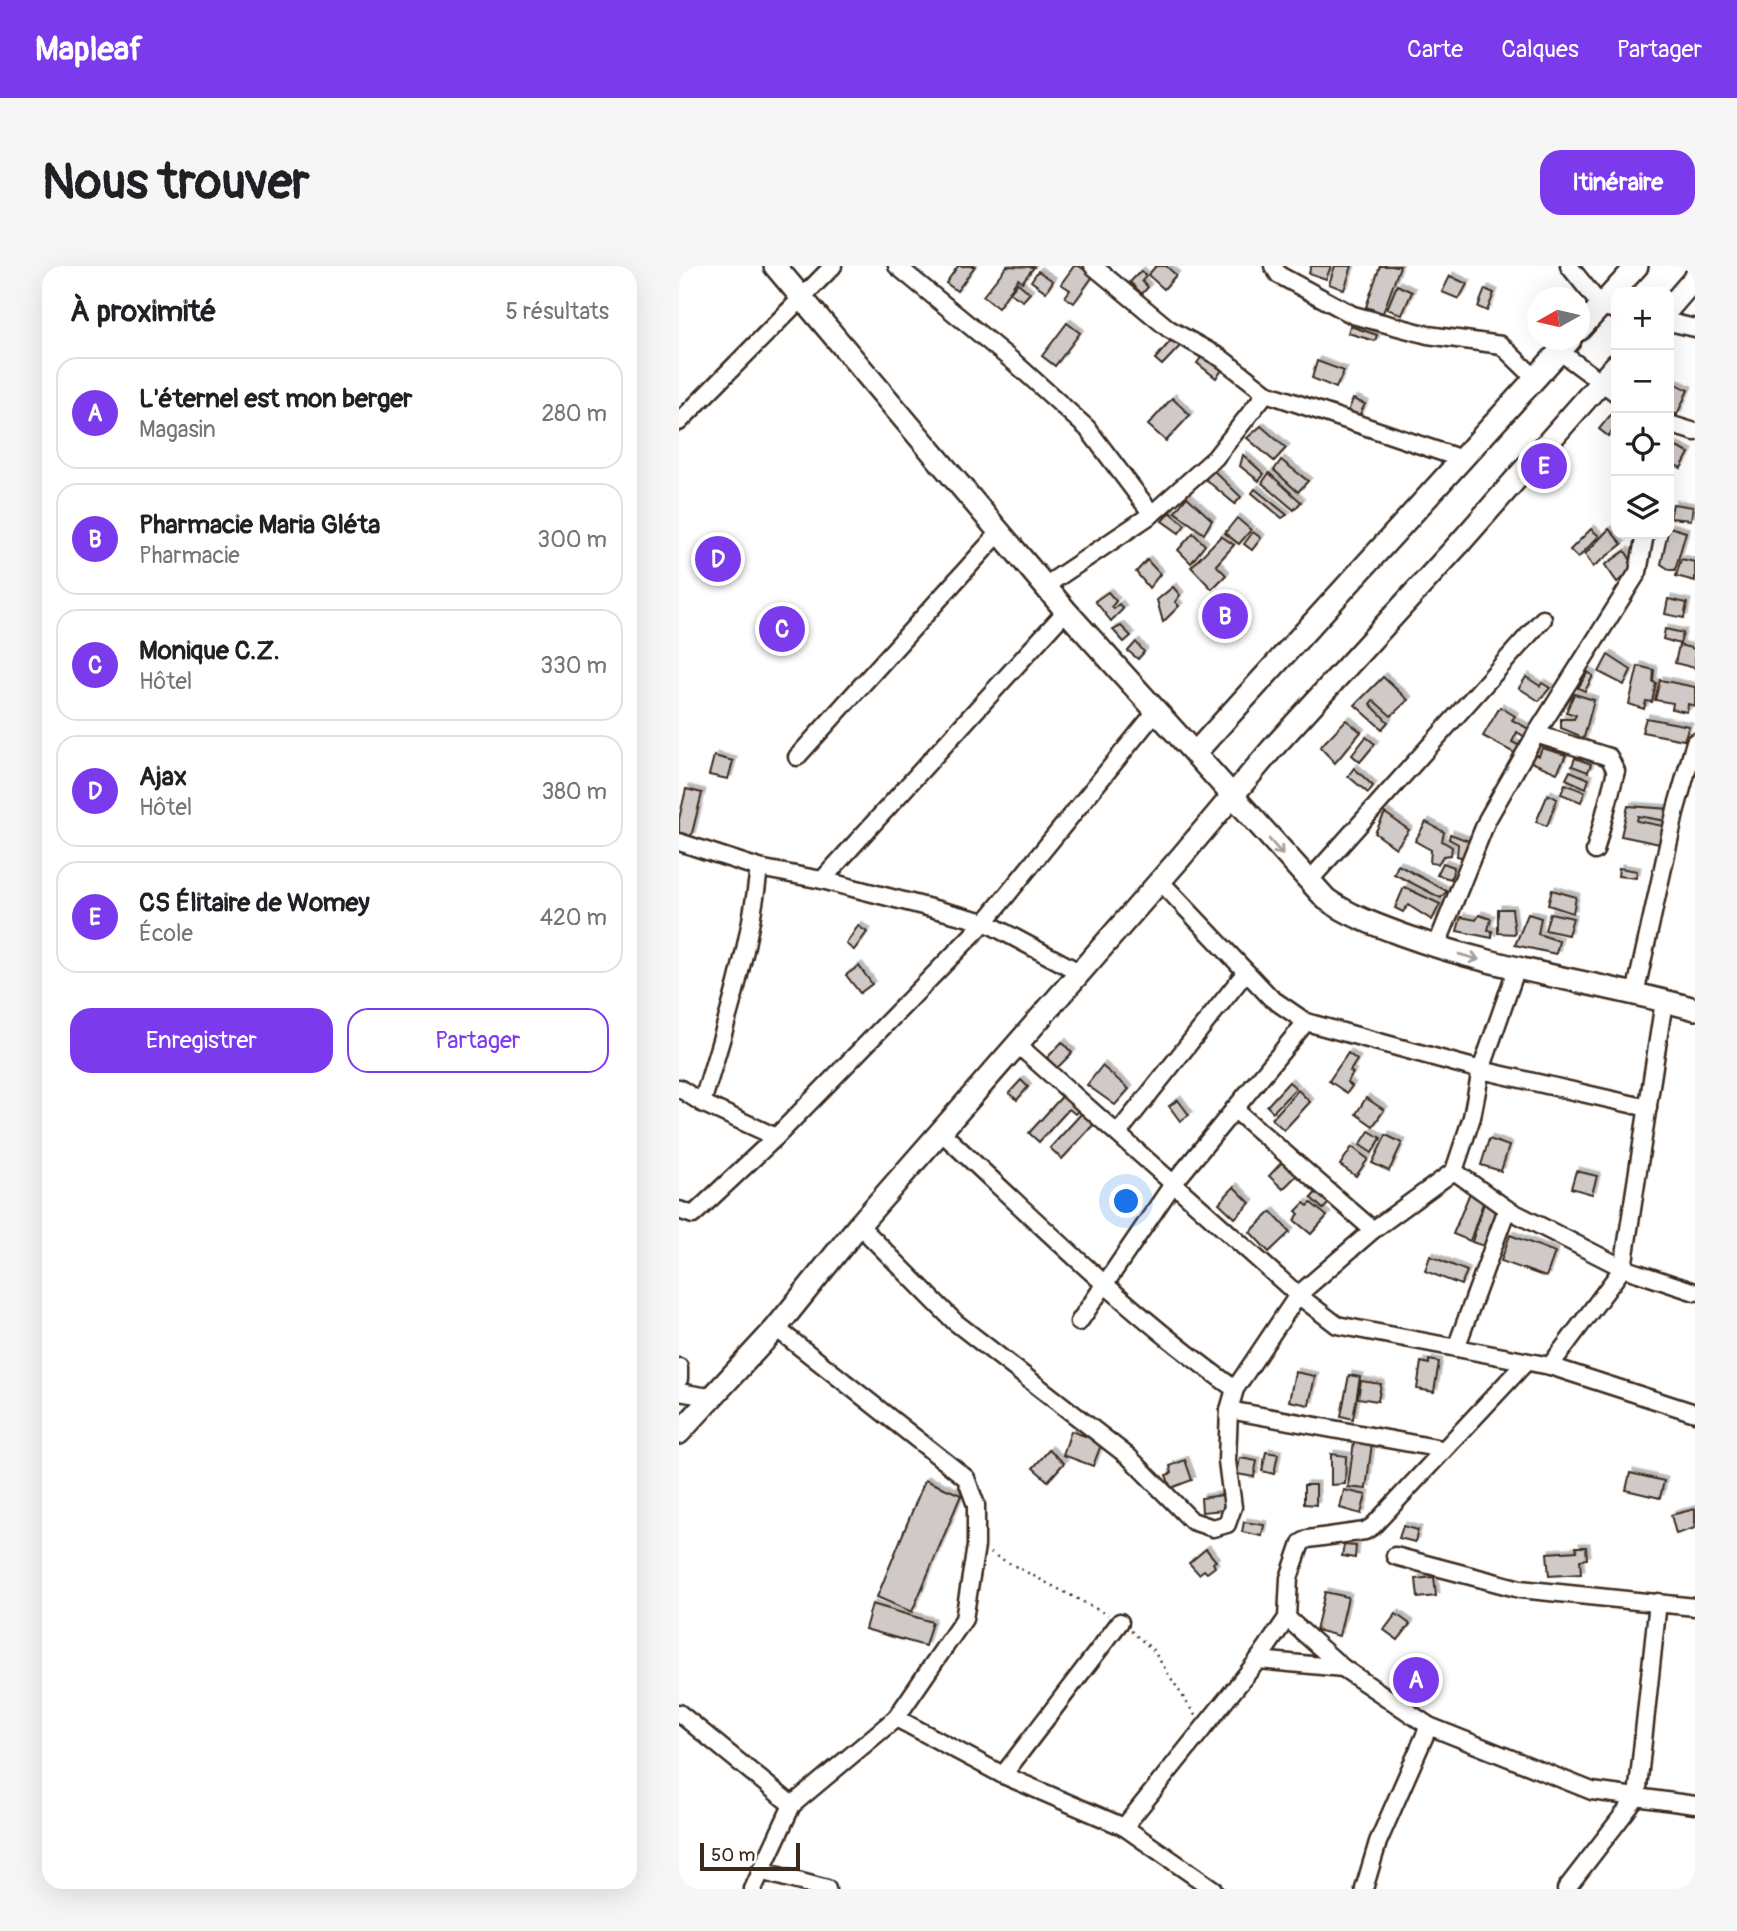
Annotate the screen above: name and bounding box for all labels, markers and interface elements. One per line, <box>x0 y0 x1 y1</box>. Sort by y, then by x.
text: Mapleaf <box>35 29 143 70</box>
text: Carte <box>1407 35 1463 64</box>
text: Calques <box>1501 35 1579 64</box>
text: Partager <box>1617 35 1702 64</box>
button: Itinéraire <box>1540 150 1695 215</box>
text: Nous trouver <box>42 152 310 213</box>
north arrow <box>1527 287 1590 350</box>
map controls <box>1611 287 1674 539</box>
button: + <box>1611 287 1674 350</box>
text: À proximité <box>70 293 216 330</box>
text: 5 résultats <box>505 297 609 326</box>
button: − <box>1611 350 1674 413</box>
text: L'éternel est mon berger <box>139 383 412 415</box>
text: A <box>88 399 102 428</box>
text: 280 m <box>541 399 607 428</box>
button: locate <box>1611 413 1674 476</box>
text: Magasin <box>139 415 216 444</box>
pin: E <box>1521 440 1567 492</box>
button: layers <box>1611 476 1674 539</box>
text: Pharmacie Maria Gléta <box>139 509 380 541</box>
text: B <box>88 525 102 554</box>
text: 300 m <box>537 525 607 554</box>
pin: D <box>695 533 741 585</box>
text: Pharmacie <box>139 541 240 570</box>
pin: B <box>1202 590 1248 642</box>
pin: C <box>759 603 805 655</box>
text: Monique C.Z. <box>139 635 280 667</box>
text: C <box>88 651 102 680</box>
text: 330 m <box>540 651 607 680</box>
text: Hôtel <box>139 667 192 696</box>
text: Ajax <box>139 761 187 793</box>
text: D <box>88 777 102 806</box>
text: 380 m <box>541 777 607 806</box>
text: Hôtel <box>139 793 192 822</box>
one-way arrow <box>1268 837 1284 855</box>
text: CS Élitaire de Womey <box>139 887 370 919</box>
text: E <box>89 903 101 932</box>
text: 420 m <box>540 903 607 932</box>
text: École <box>139 919 193 948</box>
one-way arrow <box>1458 951 1480 964</box>
button: Enregistrer <box>70 1008 333 1073</box>
button: Partager <box>347 1008 609 1073</box>
your location <box>1109 1184 1143 1218</box>
pin: A <box>1393 1654 1439 1706</box>
scale bar <box>700 1840 800 1872</box>
text: 50 m <box>711 1843 755 1867</box>

